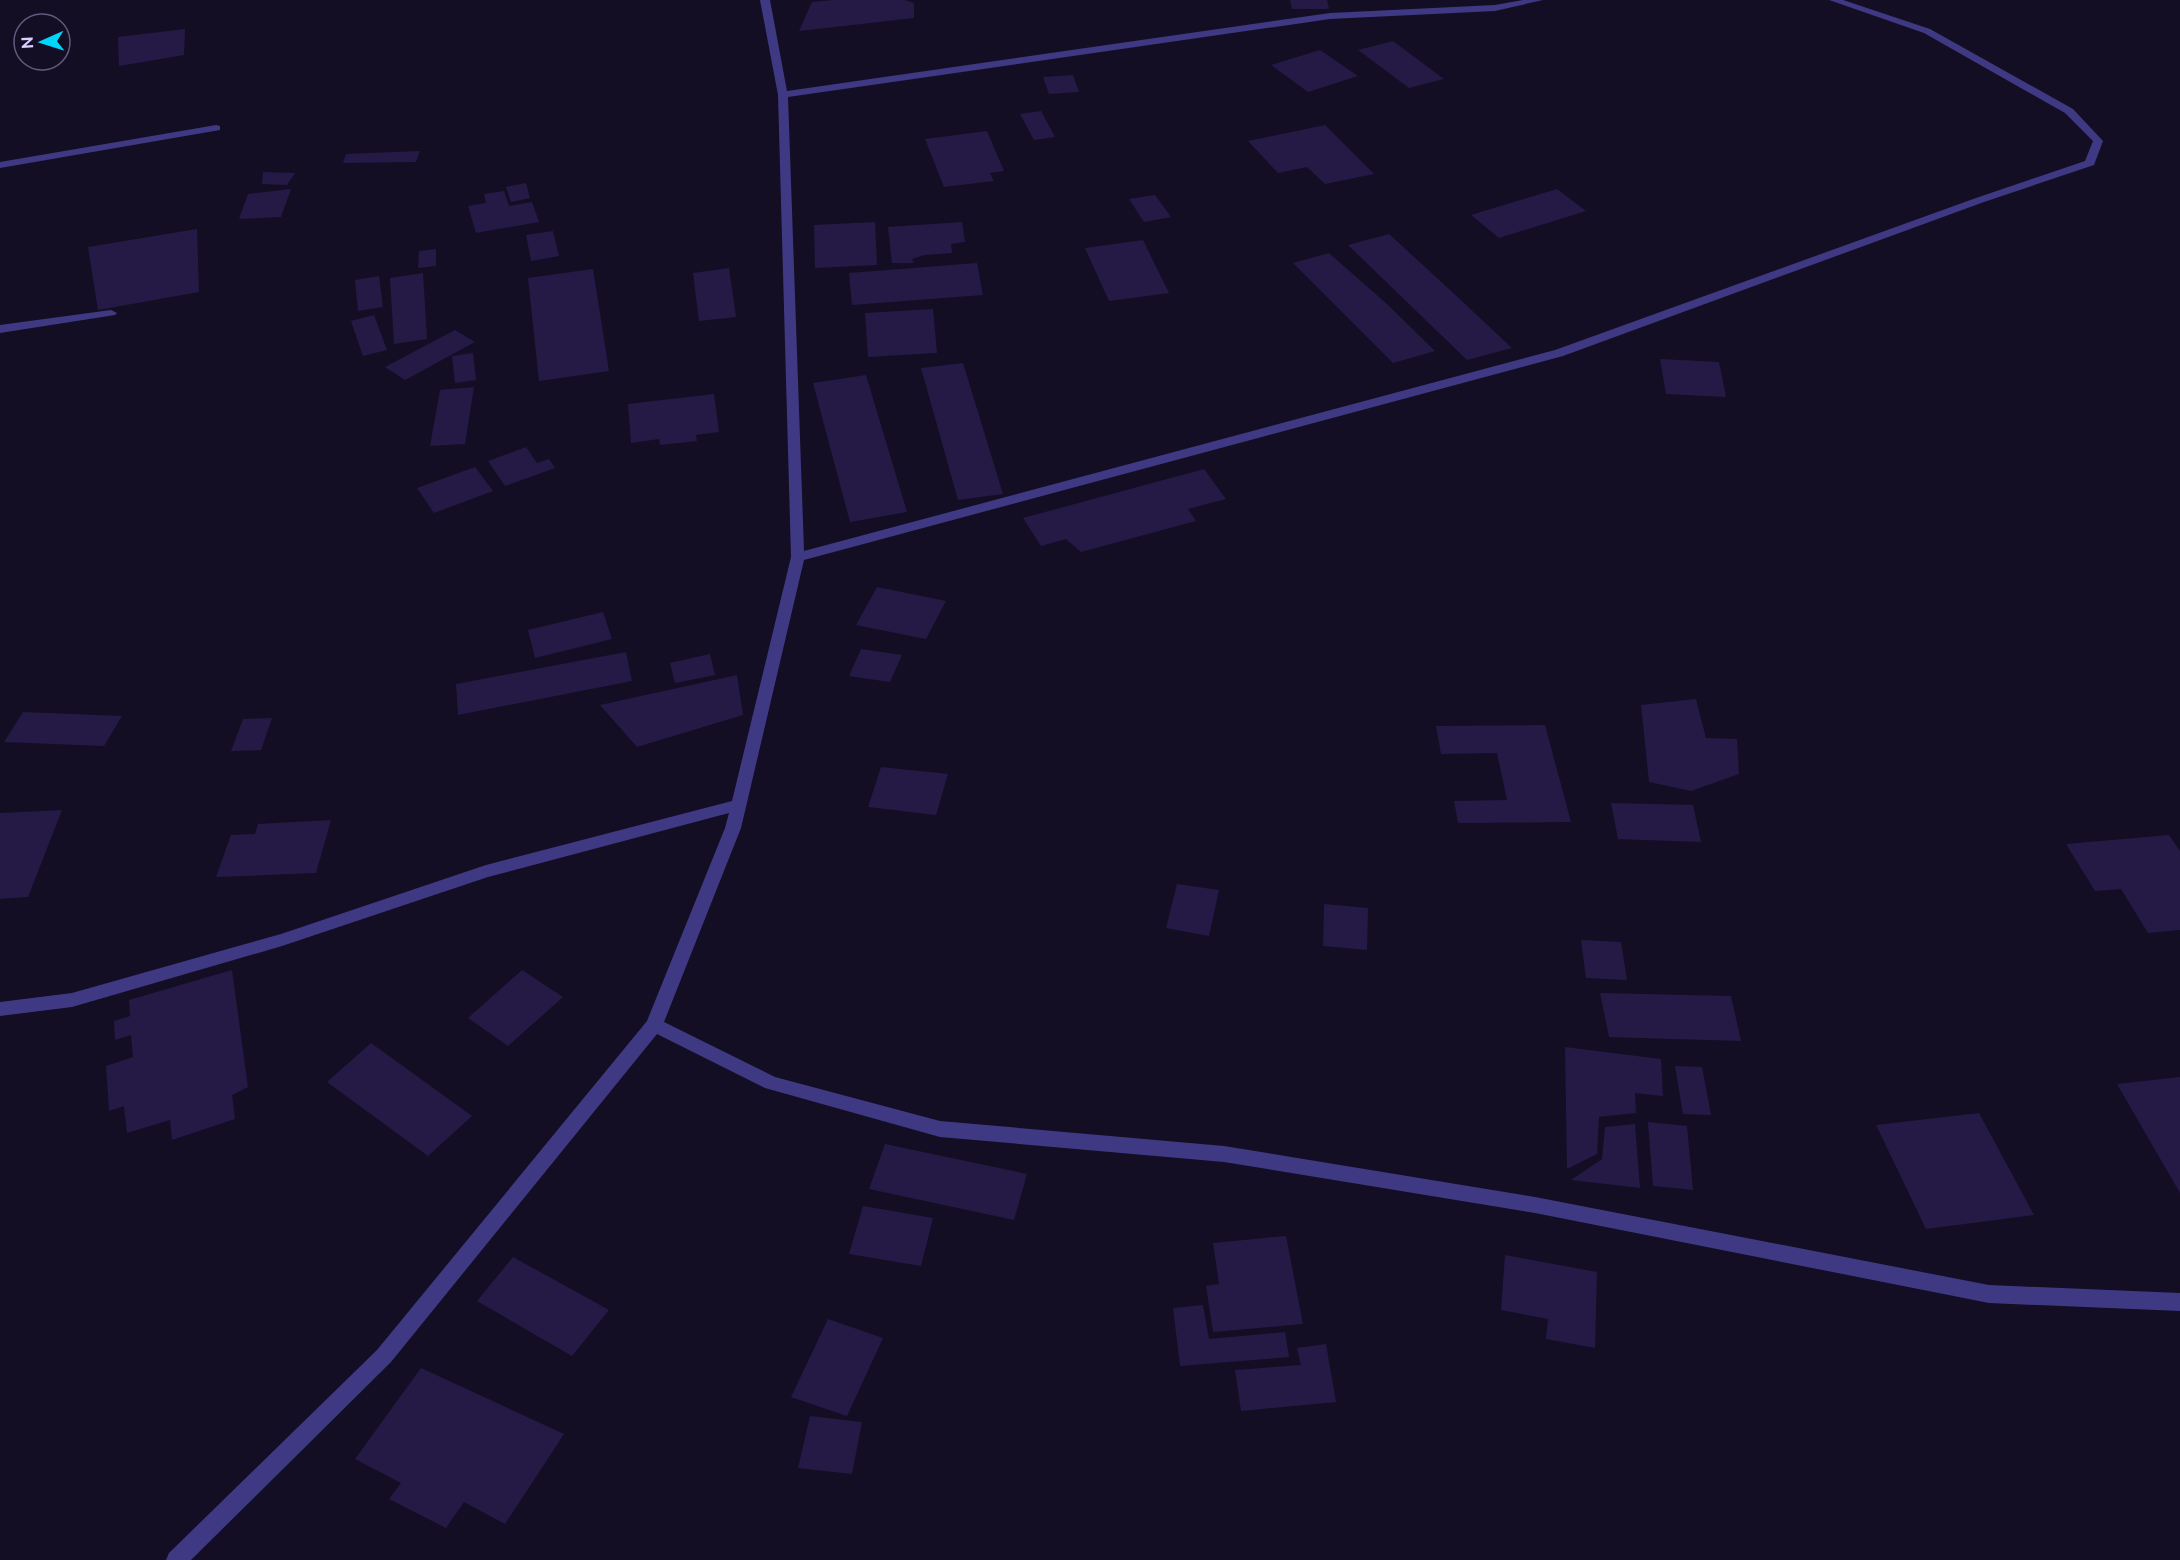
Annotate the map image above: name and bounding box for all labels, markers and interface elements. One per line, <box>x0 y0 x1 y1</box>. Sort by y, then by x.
north arrow <box>12 12 72 72</box>
text: N <box>18 36 37 49</box>

